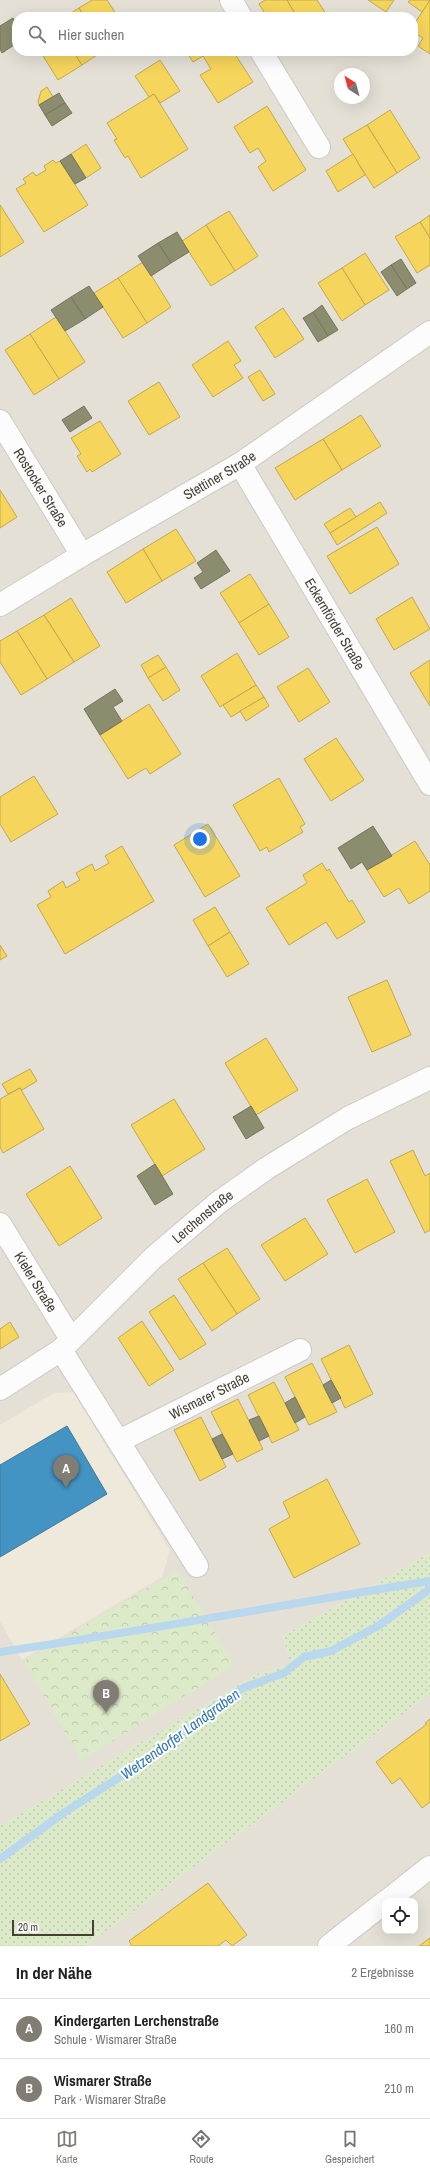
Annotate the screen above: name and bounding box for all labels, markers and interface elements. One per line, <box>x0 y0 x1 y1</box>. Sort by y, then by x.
search box <box>12 12 418 56</box>
icon: search <box>26 23 48 45</box>
text: Hier suchen <box>58 24 124 45</box>
north arrow <box>334 68 370 104</box>
street label: Rostocker Straße <box>10 445 72 530</box>
street label: Stettiner Straße <box>180 447 259 504</box>
street label: Eckernförder Straße <box>301 575 369 673</box>
your location <box>190 829 210 849</box>
street label: Lerchenstraße <box>168 1186 236 1247</box>
street label: Kieler Straße <box>10 1248 61 1315</box>
street label: Wismarer Straße <box>166 1368 252 1423</box>
pin: A <box>53 1455 79 1488</box>
pin: B <box>93 1680 119 1713</box>
water label: Wetzendorfer Landgraben <box>116 1683 244 1784</box>
map controls <box>382 1898 418 1934</box>
button: locate <box>382 1898 418 1934</box>
scale bar <box>12 1918 94 1937</box>
text: 20 m <box>18 1920 38 1934</box>
text: In der Nähe <box>16 1961 92 1984</box>
text: 2 Ergebnisse <box>351 1964 414 1981</box>
text: Kindergarten Lerchenstraße <box>54 2010 219 2031</box>
text: A <box>25 2020 33 2037</box>
text: 160 m <box>384 2020 414 2037</box>
text: Schule · Wismarer Straße <box>54 2031 177 2048</box>
text: Wismarer Straße <box>54 2070 152 2091</box>
text: B <box>25 2080 33 2097</box>
text: 210 m <box>384 2080 414 2097</box>
text: Park · Wismarer Straße <box>54 2091 166 2108</box>
tab: Karte <box>56 2128 78 2166</box>
tab: Route <box>189 2128 213 2166</box>
tab: Gespeichert <box>325 2128 374 2166</box>

